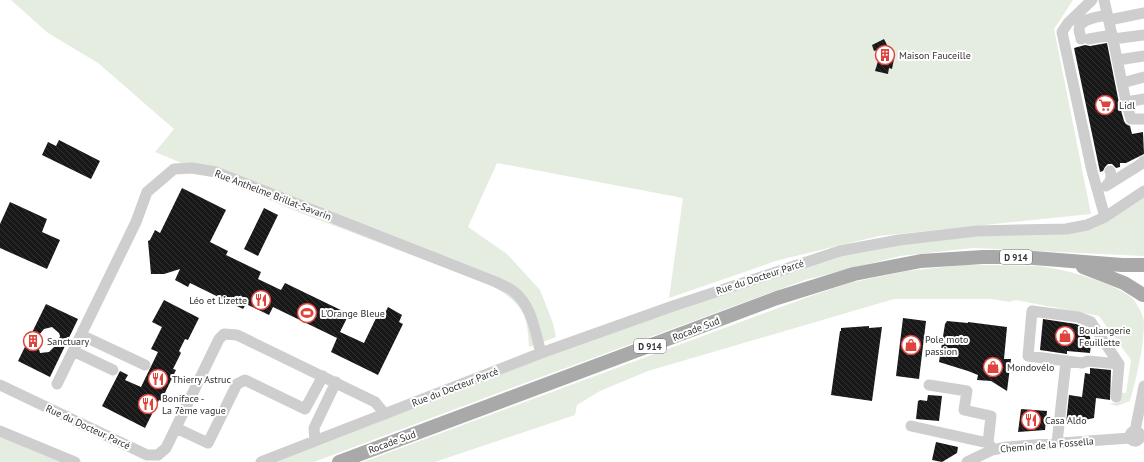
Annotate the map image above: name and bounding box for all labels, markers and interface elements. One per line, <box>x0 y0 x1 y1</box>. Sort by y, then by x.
building icon: Maison Fauceille <box>874 44 896 66</box>
place label: Maison Fauceille <box>899 49 971 62</box>
supermarket icon: Lidl <box>1094 94 1116 116</box>
place label: Lidl <box>1119 99 1135 112</box>
street label: Rue Anthelme Brillat-Savarin <box>213 167 333 223</box>
road number: D 914 <box>1000 250 1032 264</box>
street label: Rue du Docteur Parcé <box>714 257 806 297</box>
restaurant icon: Léo et Lizette <box>250 289 272 311</box>
place label: Léo et Lizette <box>189 294 247 307</box>
sports icon: L'Orange Bleue <box>296 302 318 324</box>
place label: L'Orange Bleue <box>321 307 385 320</box>
street label: Rocade Sud <box>671 314 721 344</box>
place label: Boulangerie Feuillette <box>1079 324 1131 349</box>
shop icon: Boulangerie Feuillette <box>1054 325 1076 347</box>
building icon: Sanctuary <box>22 330 44 352</box>
place label: Pole moto passion <box>925 333 968 358</box>
shop icon: Pole moto passion <box>900 334 922 356</box>
place label: Sanctuary <box>47 335 89 348</box>
road number: D 914 <box>634 339 666 353</box>
shop icon: Mondovélo <box>982 356 1004 378</box>
place label: Mondovélo <box>1007 361 1054 374</box>
street label: Rue du Docteur Parcé <box>410 365 500 409</box>
restaurant icon: Thierry Astruc <box>147 368 169 390</box>
place label: Thierry Astruc <box>172 373 231 386</box>
place label: Boniface - La 7ème vague <box>162 392 226 417</box>
restaurant icon: Boniface - La 7ème vague <box>137 393 159 415</box>
street label: Rue du Docteur Parcé <box>44 402 132 452</box>
restaurant icon: Casa Aldo <box>1020 409 1042 431</box>
place label: Casa Aldo <box>1045 414 1087 427</box>
street label: Rocade Sud <box>367 427 417 457</box>
street label: Chemin de la Fossella <box>1000 434 1094 456</box>

